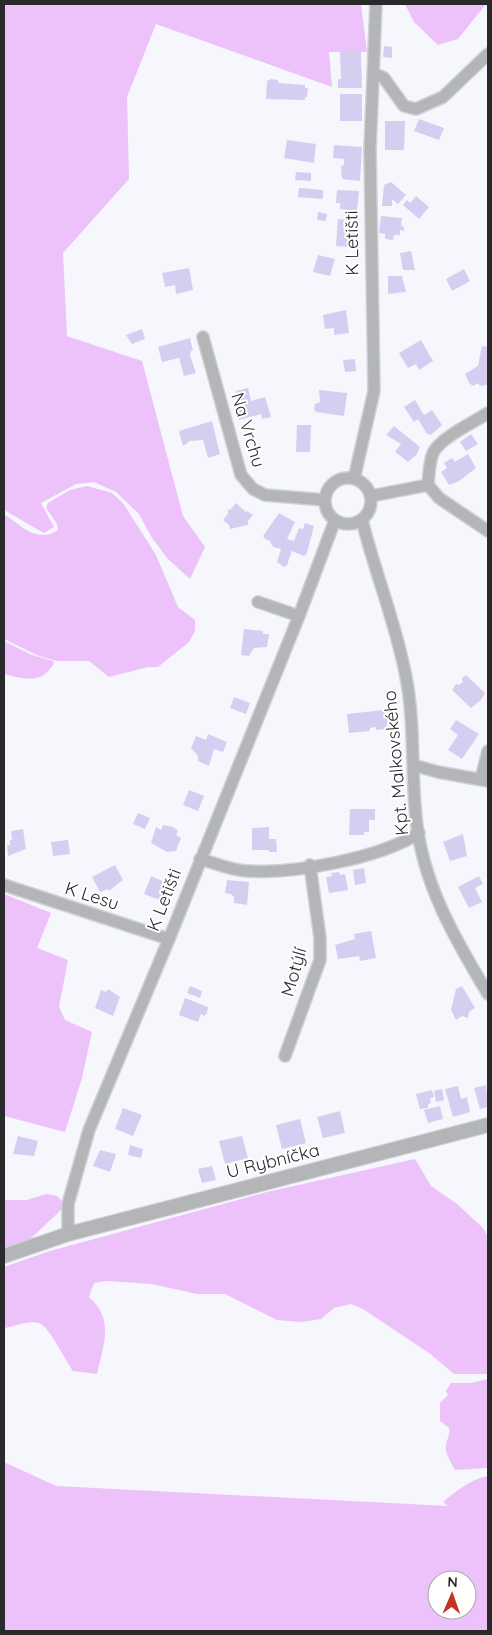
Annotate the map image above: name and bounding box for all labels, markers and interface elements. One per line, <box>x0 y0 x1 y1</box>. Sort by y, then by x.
street label: K Letišti <box>339 210 364 276</box>
street label: Na Vrchu <box>226 390 271 470</box>
street label: Kpt. Malkovského <box>378 690 413 837</box>
street label: K Letišti <box>141 865 186 934</box>
street label: K Lesu <box>62 876 122 915</box>
street label: Motýlí <box>276 944 312 999</box>
street label: U Rybníčka <box>224 1138 322 1183</box>
north arrow <box>427 1570 477 1620</box>
text: N <box>447 1573 458 1591</box>

